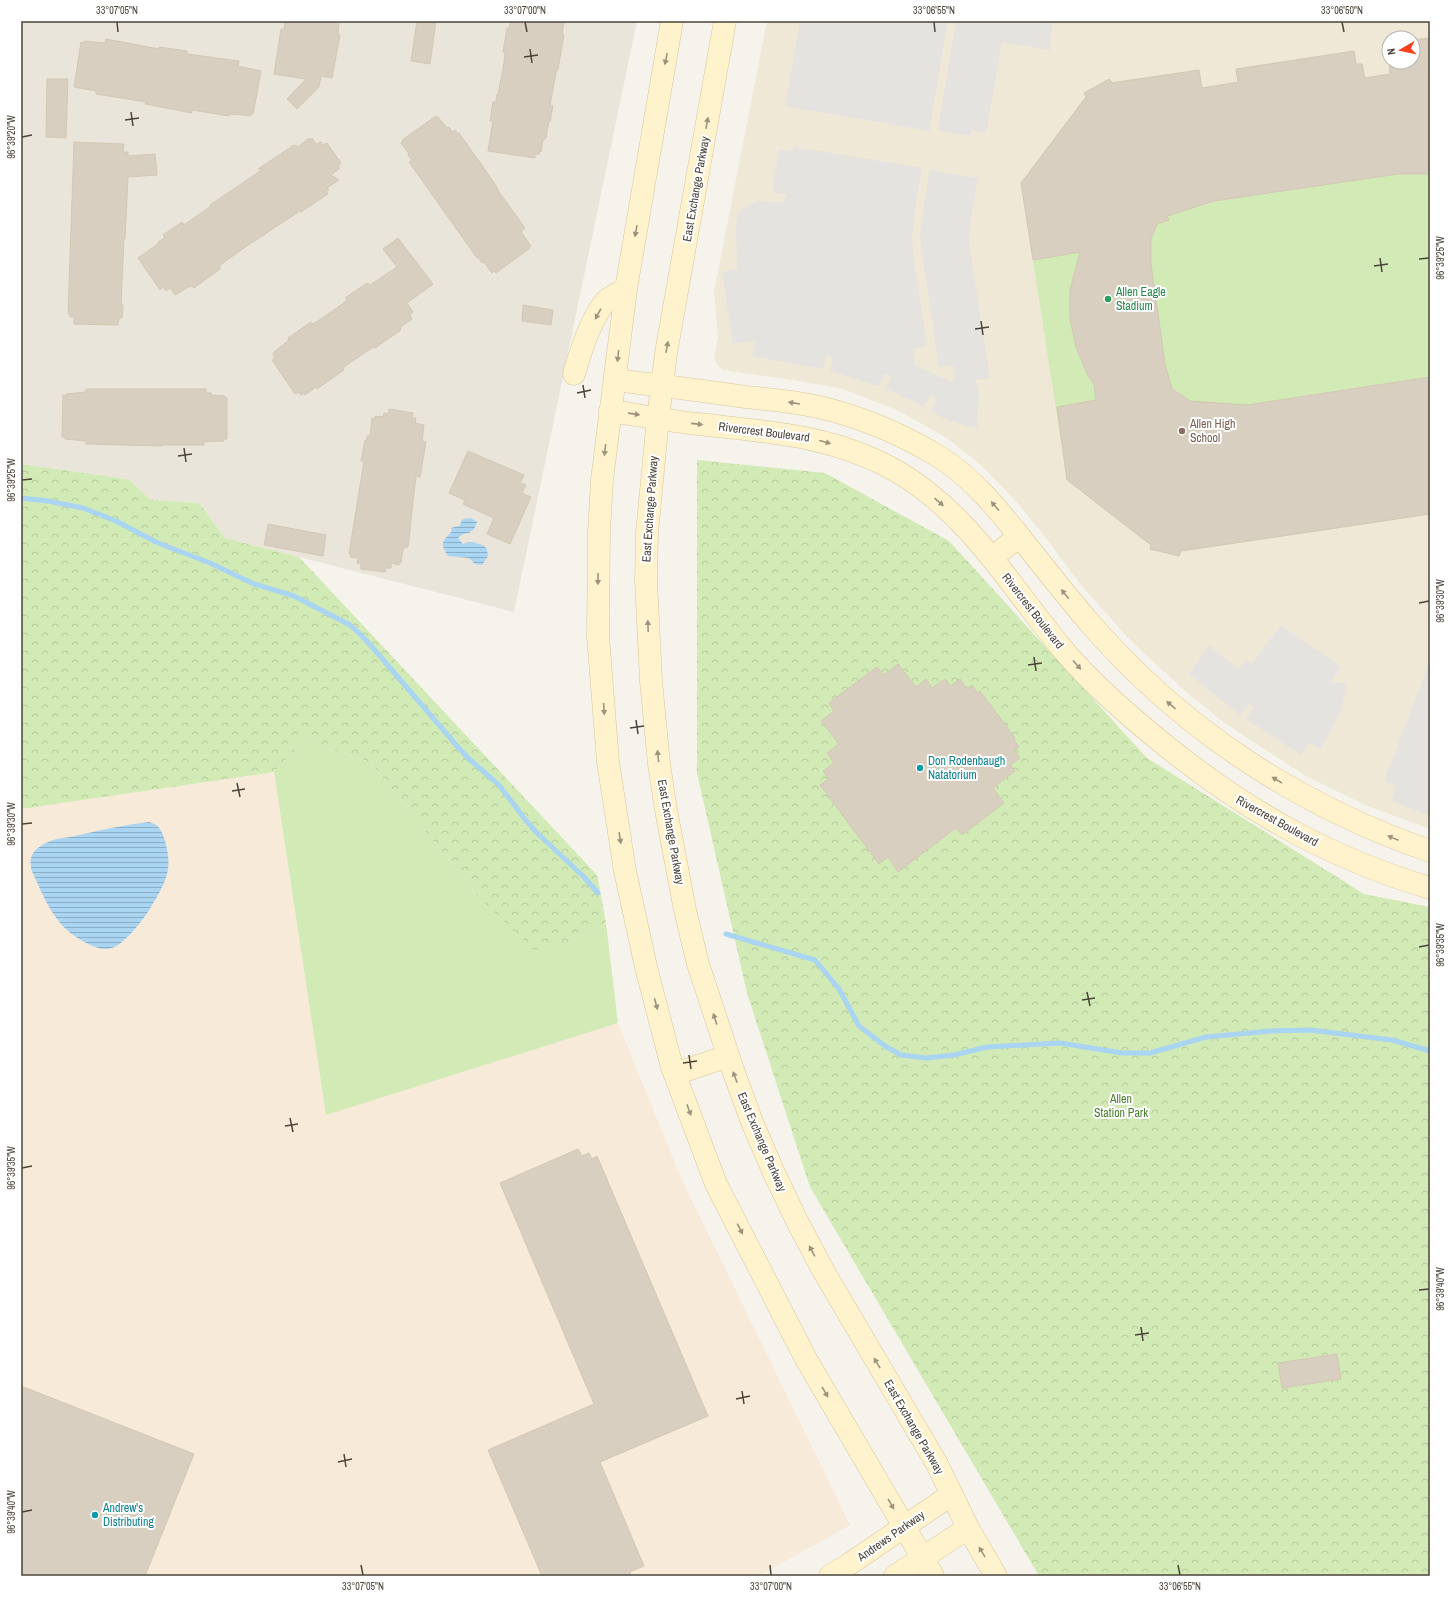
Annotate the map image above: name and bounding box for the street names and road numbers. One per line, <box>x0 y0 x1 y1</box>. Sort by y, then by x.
street label: East Exchange Parkway <box>679 135 713 243</box>
street label: Rivercrest Boulevard <box>717 418 811 446</box>
street label: East Exchange Parkway <box>638 455 662 563</box>
street label: Rivercrest Boulevard <box>998 570 1068 652</box>
street label: East Exchange Parkway <box>654 778 688 886</box>
street label: Rivercrest Boulevard <box>1233 792 1321 850</box>
street label: East Exchange Parkway <box>734 1090 790 1194</box>
street label: East Exchange Parkway <box>880 1377 948 1477</box>
street label: Andrews Parkway <box>853 1507 928 1566</box>

